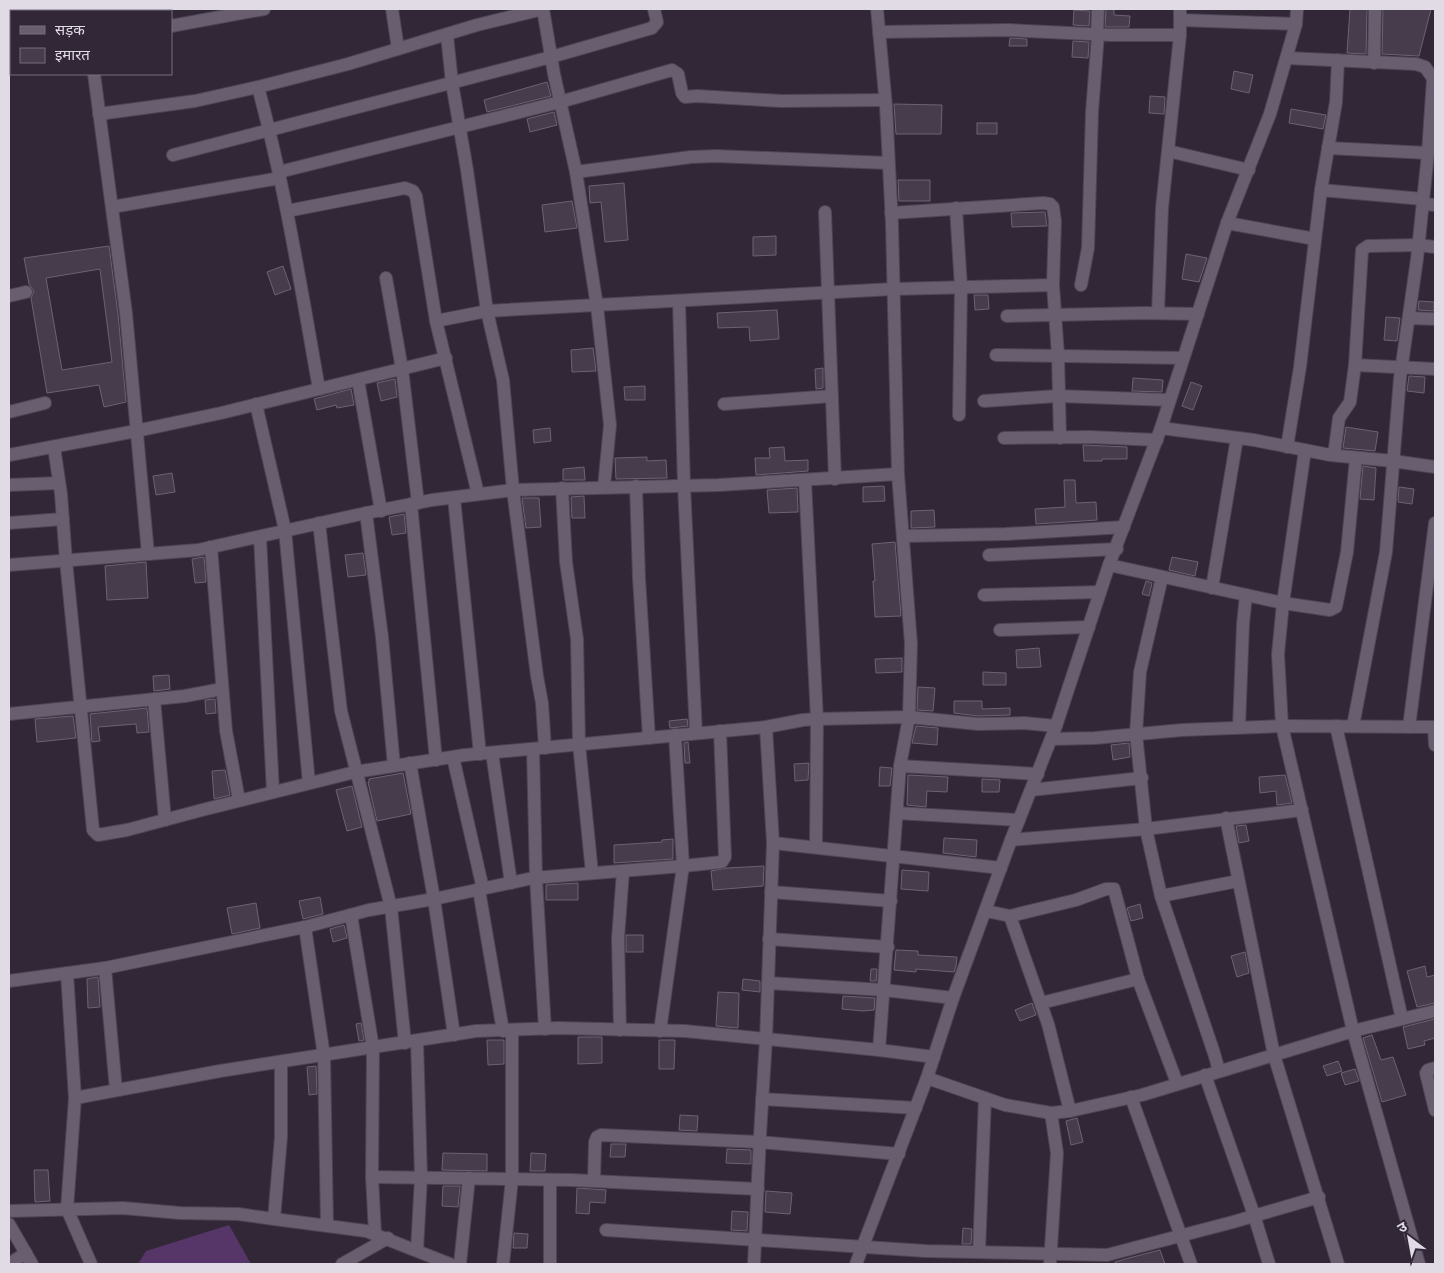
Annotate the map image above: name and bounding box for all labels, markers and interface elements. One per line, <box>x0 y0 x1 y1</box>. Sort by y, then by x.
legend <box>10 10 172 75</box>
text: सड़क <box>55 22 85 41</box>
text: इमारत <box>55 47 90 66</box>
north arrow <box>1384 1213 1434 1263</box>
text: उ <box>1395 1218 1412 1238</box>

